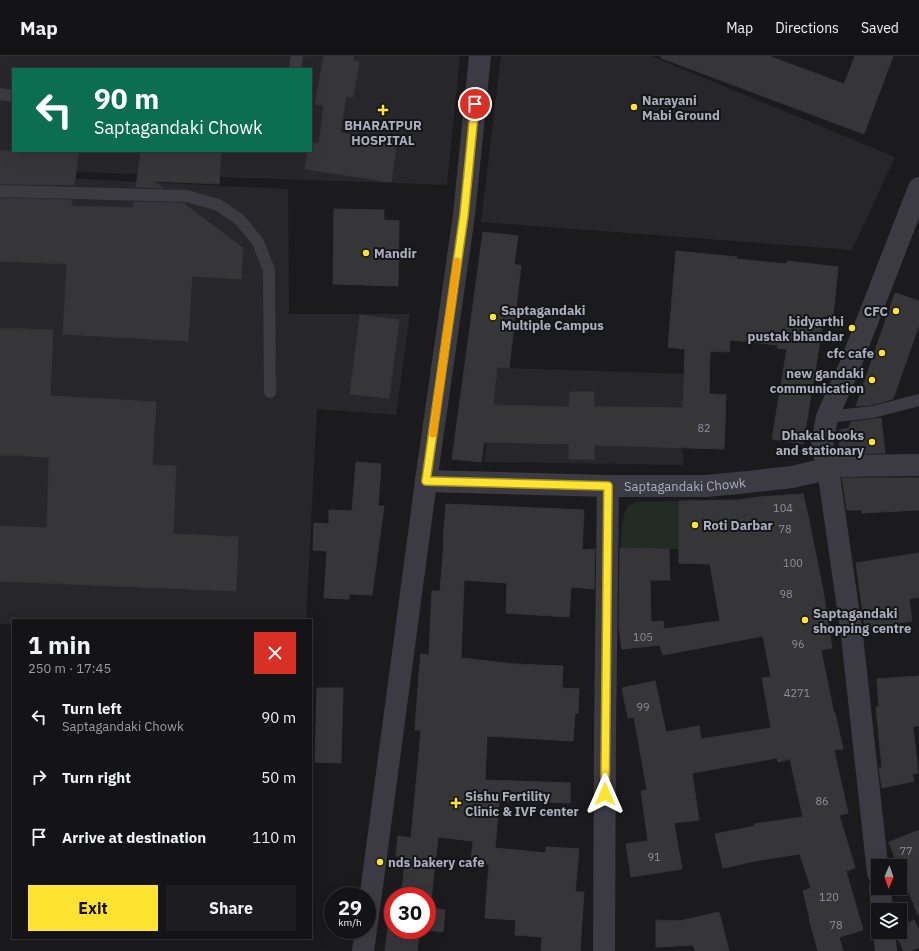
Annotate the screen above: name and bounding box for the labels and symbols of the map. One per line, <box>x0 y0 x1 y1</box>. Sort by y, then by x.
pin <box>458 87 492 121</box>
place label: Narayani Mabi Ground <box>642 92 720 124</box>
marker: Narayani Mabi Ground <box>629 102 639 112</box>
marker: BHARATPUR HOSPITAL <box>377 104 389 116</box>
place label: BHARATPUR HOSPITAL <box>344 117 422 149</box>
place label: Mandir <box>374 245 417 262</box>
marker: Mandir <box>361 248 371 258</box>
place label: Saptagandaki Multiple Campus <box>501 302 604 334</box>
place label: CFC <box>864 303 889 320</box>
marker: CFC <box>891 306 901 316</box>
marker: Saptagandaki Multiple Campus <box>488 312 498 322</box>
place label: bidyarthi pustak bhandar <box>748 313 844 345</box>
marker: bidyarthi pustak bhandar <box>847 323 857 333</box>
place label: cfc cafe <box>827 345 874 362</box>
marker: cfc cafe <box>877 348 887 358</box>
place label: new gandaki communication <box>770 365 864 397</box>
marker: new gandaki communication <box>867 375 877 385</box>
house number: 82 <box>697 421 711 435</box>
place label: Dhakal books and stationary <box>776 427 864 459</box>
marker: Dhakal books and stationary <box>867 437 877 447</box>
street label: Saptagandaki Chowk <box>624 474 747 495</box>
house number: 104 <box>773 501 793 515</box>
place label: Roti Darbar <box>703 517 773 534</box>
marker: Roti Darbar <box>690 520 700 530</box>
house number: 78 <box>778 522 792 536</box>
house number: 100 <box>783 556 803 570</box>
house number: 98 <box>779 587 793 601</box>
place label: Saptagandaki shopping centre <box>813 605 911 637</box>
marker: Saptagandaki shopping centre <box>800 615 810 625</box>
house number: 105 <box>633 630 653 644</box>
house number: 96 <box>791 637 805 651</box>
house number: 4271 <box>784 686 811 700</box>
house number: 99 <box>636 700 650 714</box>
position arrow <box>584 773 626 815</box>
place label: Sishu Fertility Clinic & IVF center <box>465 788 579 820</box>
house number: 86 <box>815 794 829 808</box>
marker: Sishu Fertility Clinic & IVF center <box>450 797 462 809</box>
house number: 77 <box>899 844 913 858</box>
house number: 91 <box>647 850 661 864</box>
place label: nds bakery cafe <box>388 854 484 871</box>
marker: nds bakery cafe <box>375 857 385 867</box>
north arrow <box>871 859 907 895</box>
speed limit sign: 30 <box>384 887 436 939</box>
house number: 120 <box>819 890 839 904</box>
house number: 78 <box>829 918 843 932</box>

